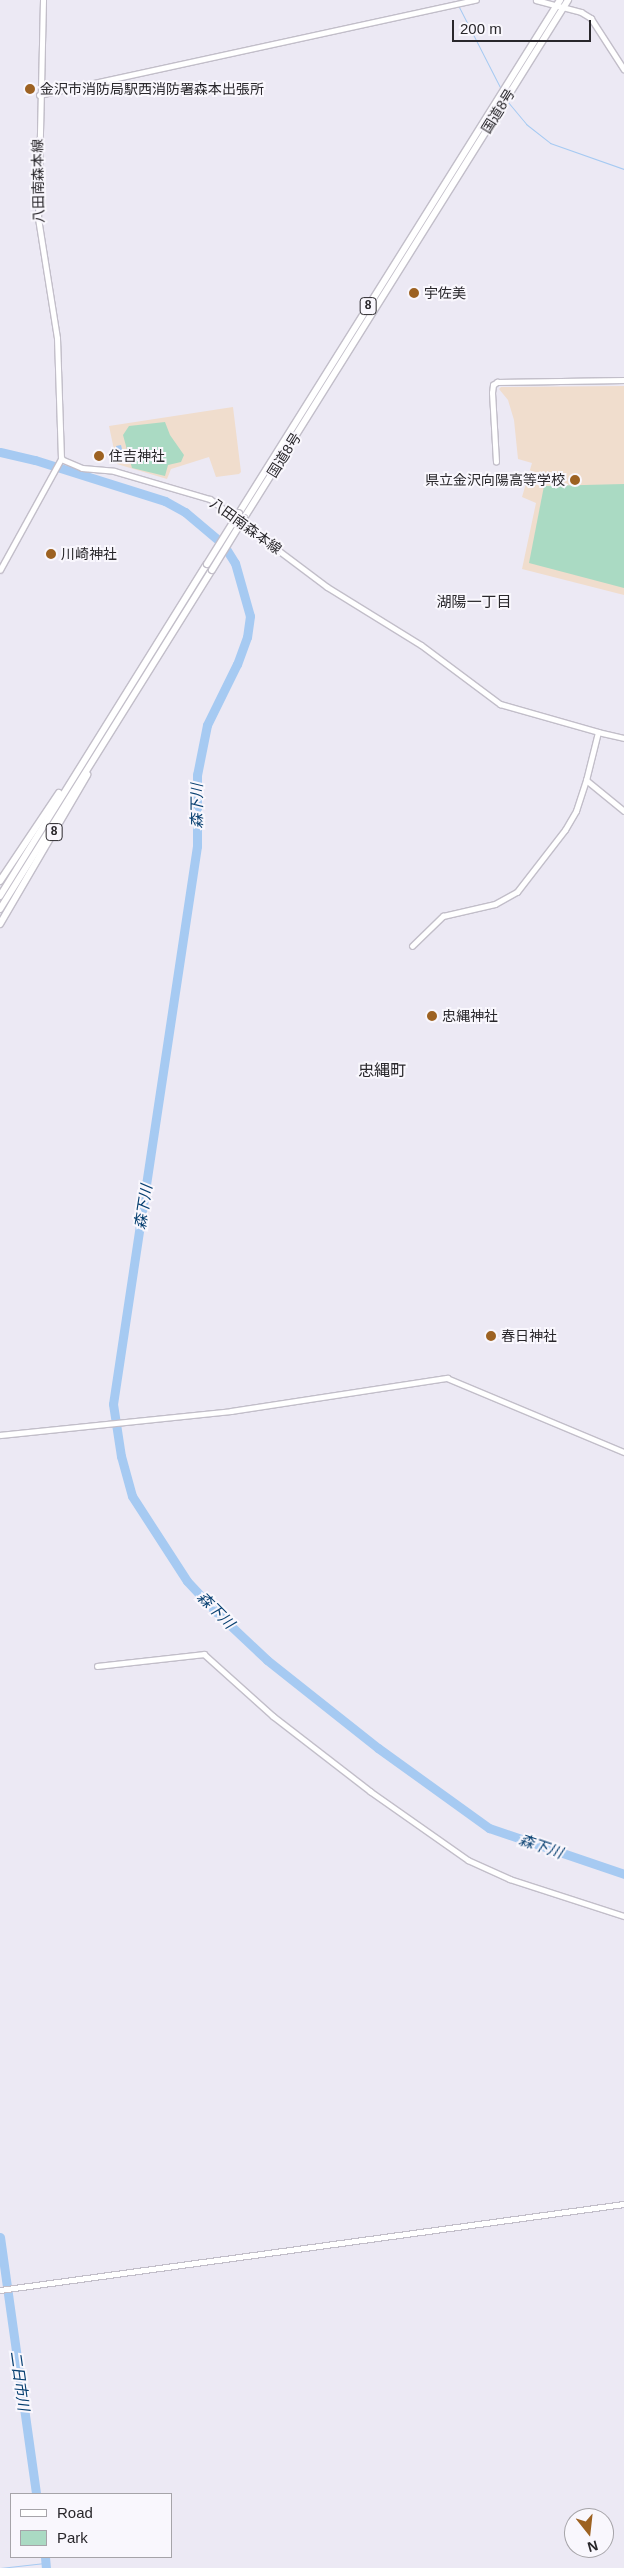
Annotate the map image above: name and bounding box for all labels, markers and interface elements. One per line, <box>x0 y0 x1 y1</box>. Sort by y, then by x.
scale bar <box>454 10 593 42</box>
text: 200 m <box>460 20 502 37</box>
place label: 金沢市消防局駅西消防署森本出張所 <box>40 81 264 97</box>
marker: 金沢市消防局駅西消防署森本出張所 <box>24 83 36 95</box>
street label: 国道8号 <box>478 85 518 137</box>
street label: 八田南森本線 <box>29 139 47 223</box>
place label: 宇佐美 <box>424 285 466 301</box>
marker: 宇佐美 <box>408 287 420 299</box>
road number: 8 <box>359 296 377 316</box>
street label: 国道8号 <box>264 429 304 481</box>
place label: 住吉神社 <box>109 448 165 464</box>
marker: 住吉神社 <box>93 450 105 462</box>
place label: 県立金沢向陽高等学校 <box>425 472 565 488</box>
marker: 県立金沢向陽高等学校 <box>569 474 581 486</box>
street label: 八田南森本線 <box>207 495 285 557</box>
place label: 川崎神社 <box>61 546 117 562</box>
marker: 川崎神社 <box>45 548 57 560</box>
district label: 湖陽一丁目 <box>437 593 511 611</box>
water label: 森下川 <box>188 784 206 828</box>
road number: 8 <box>45 822 63 842</box>
place label: 忠縄神社 <box>442 1008 498 1024</box>
marker: 忠縄神社 <box>426 1010 438 1022</box>
district label: 忠縄町 <box>358 1061 406 1081</box>
water label: 森下川 <box>131 1183 155 1231</box>
place label: 春日神社 <box>501 1328 557 1344</box>
marker: 春日神社 <box>485 1330 497 1342</box>
water label: 森下川 <box>194 1588 238 1632</box>
water label: 森下川 <box>517 1830 565 1862</box>
water label: 二日市川 <box>7 2350 33 2412</box>
legend <box>10 2493 172 2558</box>
text: Road <box>57 2504 93 2521</box>
north arrow <box>564 2508 614 2558</box>
text: Park <box>57 2529 88 2546</box>
text: N <box>586 2537 600 2556</box>

